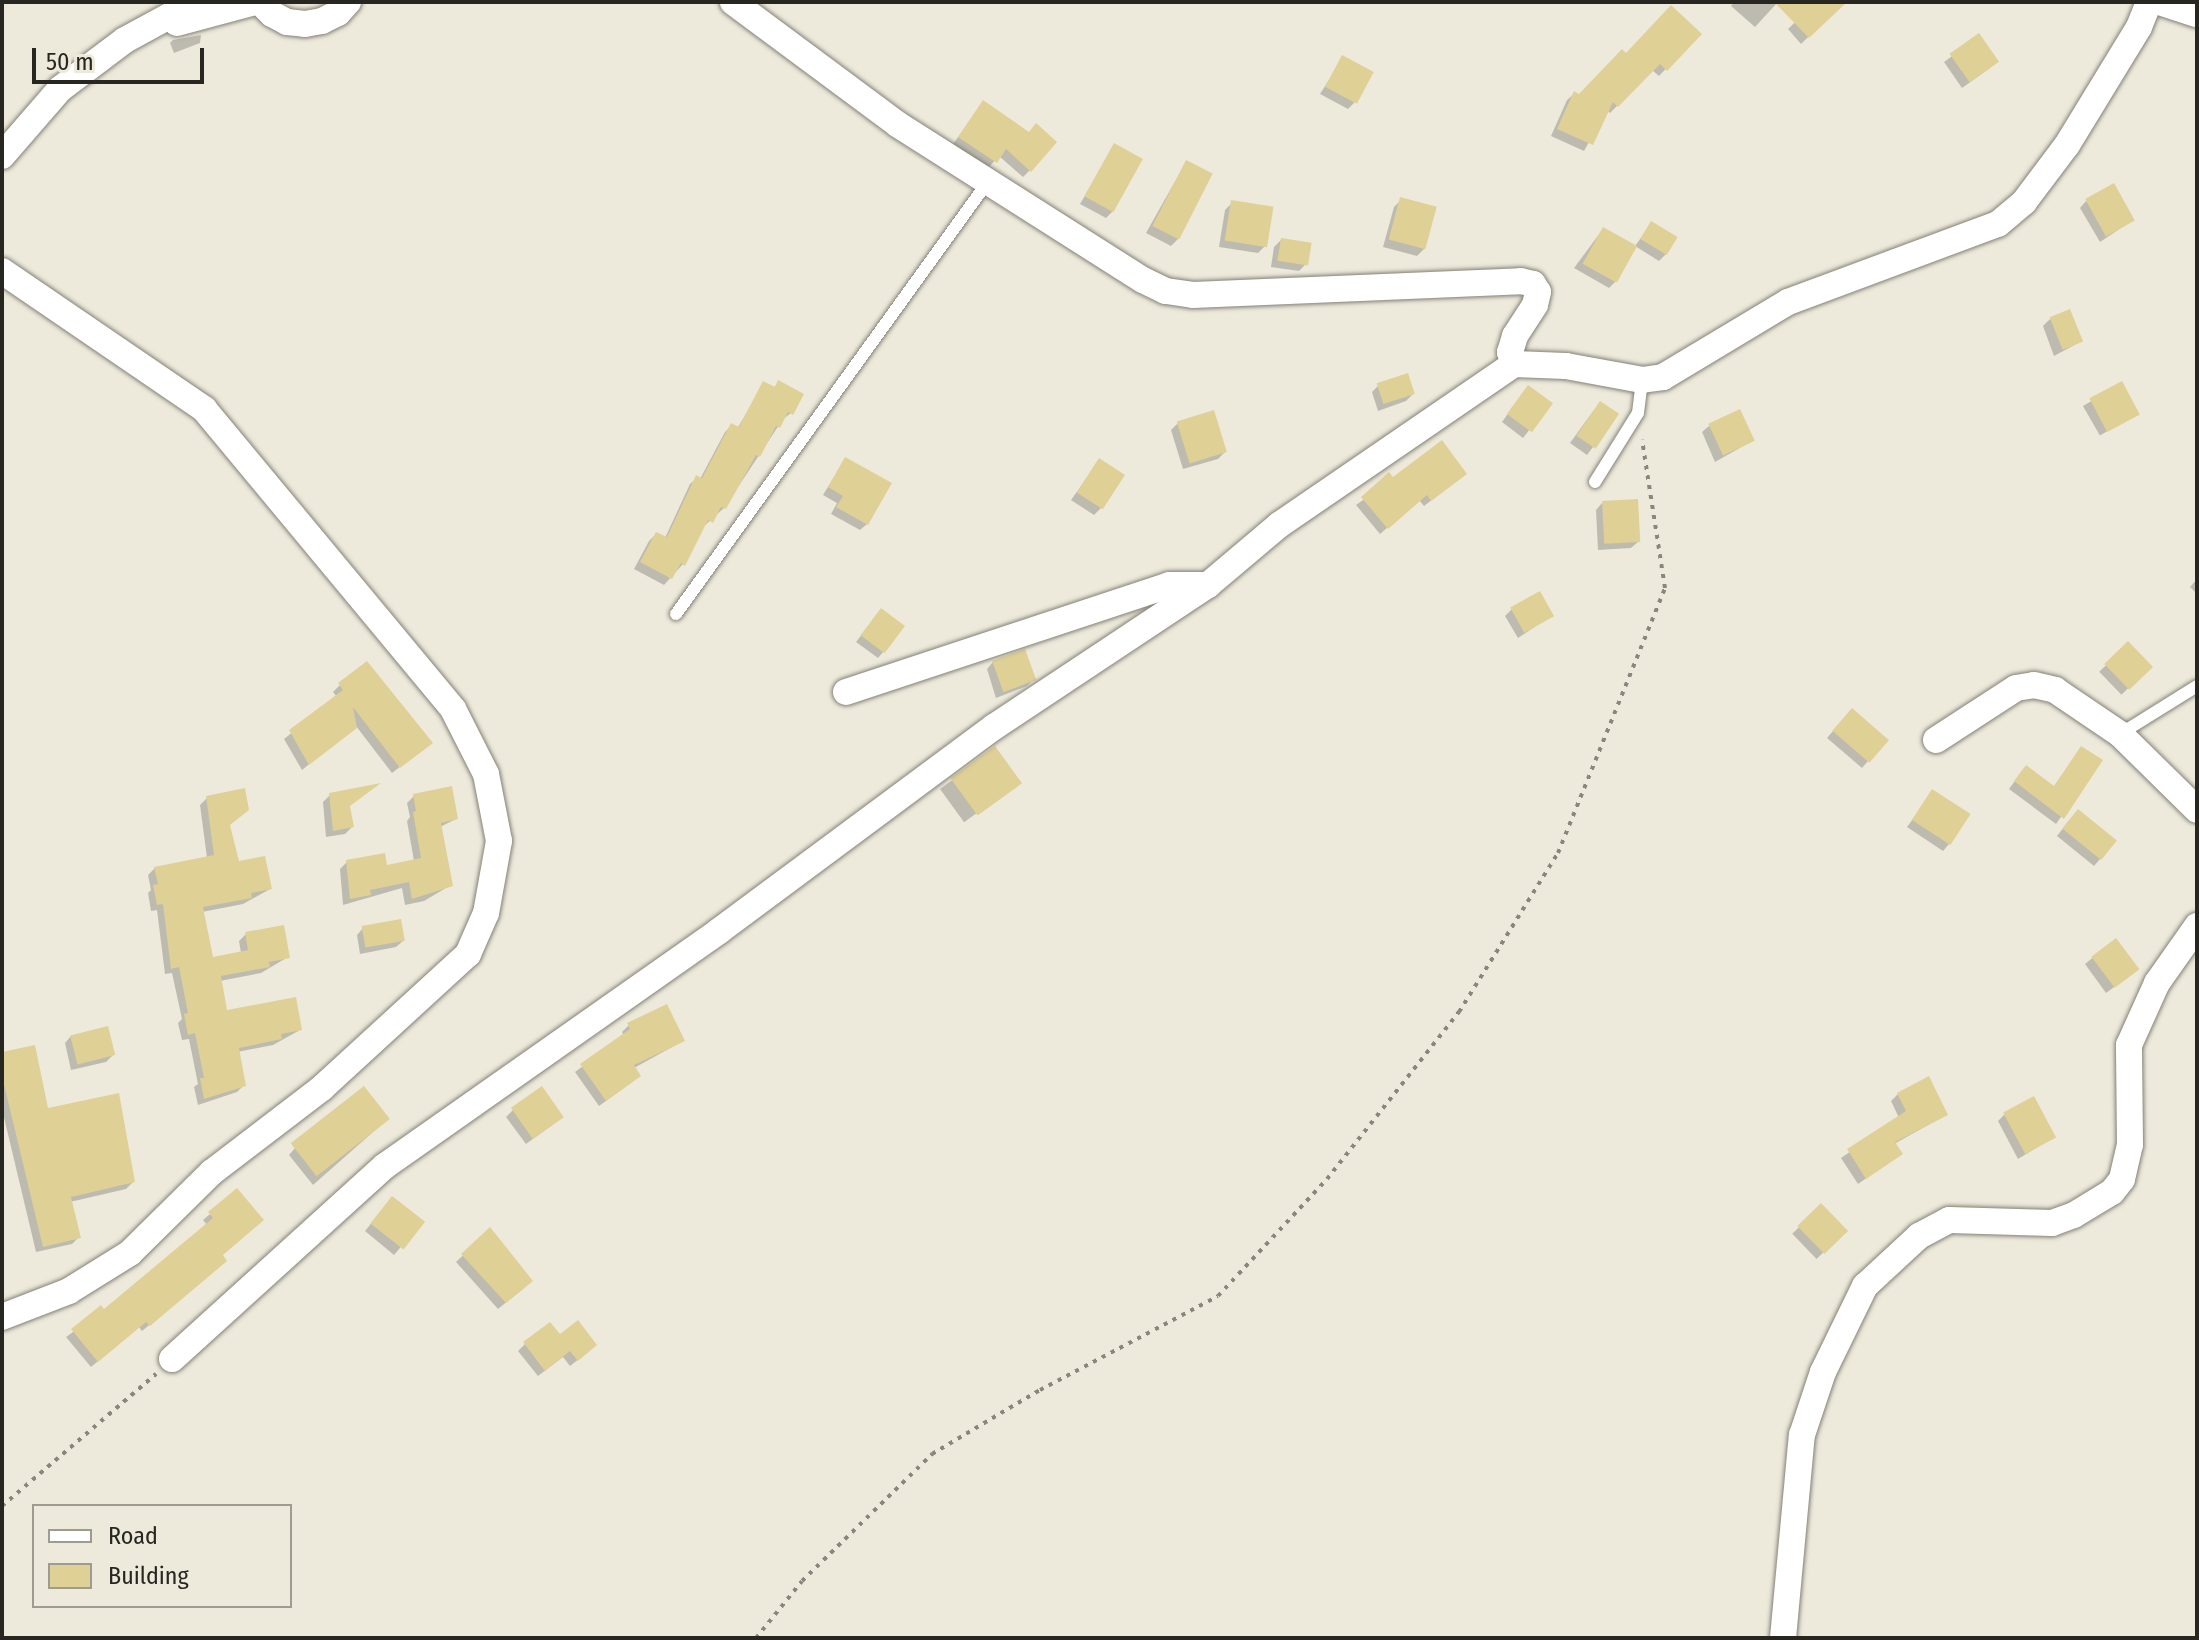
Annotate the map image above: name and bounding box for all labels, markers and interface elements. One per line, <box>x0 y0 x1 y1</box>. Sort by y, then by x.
scale bar <box>36 32 208 82</box>
text: 50 m <box>46 48 94 76</box>
legend <box>32 1504 292 1608</box>
text: Road <box>108 1522 158 1550</box>
text: Building <box>108 1562 189 1590</box>

